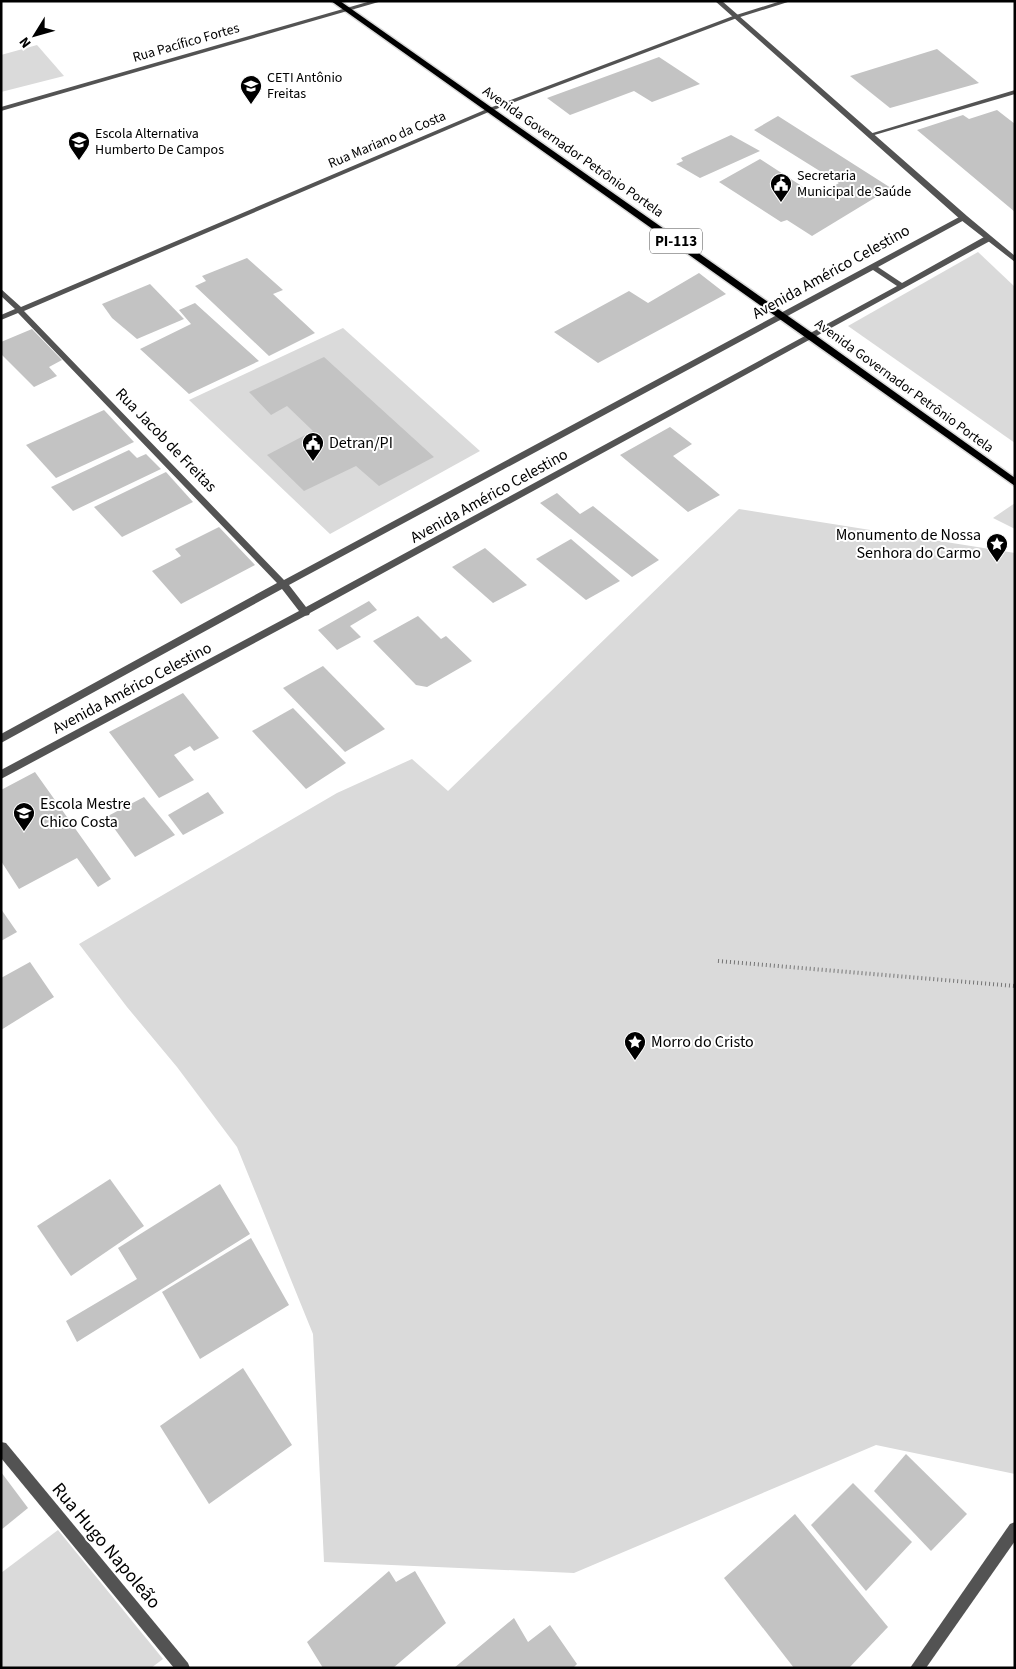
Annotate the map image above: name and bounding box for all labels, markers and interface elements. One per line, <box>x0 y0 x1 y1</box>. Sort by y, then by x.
north arrow <box>10 10 60 60</box>
street label: Rua Pacífico Fortes <box>130 18 242 68</box>
text: N <box>15 32 36 52</box>
place label: CETI Antônio Freitas <box>267 68 342 104</box>
school or university icon: CETI Antônio Freitas <box>239 74 263 105</box>
street label: Avenida Governador Petrônio Portela <box>478 82 668 222</box>
street label: Rua Mariano da Costa <box>325 106 449 174</box>
place label: Escola Alternativa Humberto De Campos <box>95 124 224 160</box>
school or university icon: Escola Alternativa Humberto De Campos <box>67 130 91 161</box>
place label: Secretaria Municipal de Saúde <box>797 166 911 202</box>
public building icon: Secretaria Municipal de Saúde <box>769 172 793 203</box>
street label: Avenida Américo Celestino <box>748 219 914 325</box>
road number: PI-113 <box>650 228 702 254</box>
street label: Avenida Governador Petrônio Portela <box>810 314 998 458</box>
street label: Rua Jacob de Freitas <box>110 383 222 497</box>
public building icon: Detran/PI <box>301 431 325 462</box>
place label: Detran/PI <box>329 432 393 454</box>
street label: Avenida Américo Celestino <box>406 443 572 549</box>
place label: Monumento de Nossa Senhora do Carmo <box>836 524 981 564</box>
place icon: Monumento de Nossa Senhora do Carmo <box>985 532 1009 563</box>
street label: Avenida Américo Celestino <box>49 637 215 739</box>
place label: Escola Mestre Chico Costa <box>40 793 131 833</box>
school or university icon: Escola Mestre Chico Costa <box>12 801 36 832</box>
place icon: Morro do Cristo <box>623 1030 647 1061</box>
place label: Morro do Cristo <box>651 1031 754 1053</box>
street label: Rua Hugo Napoleão <box>45 1477 167 1615</box>

